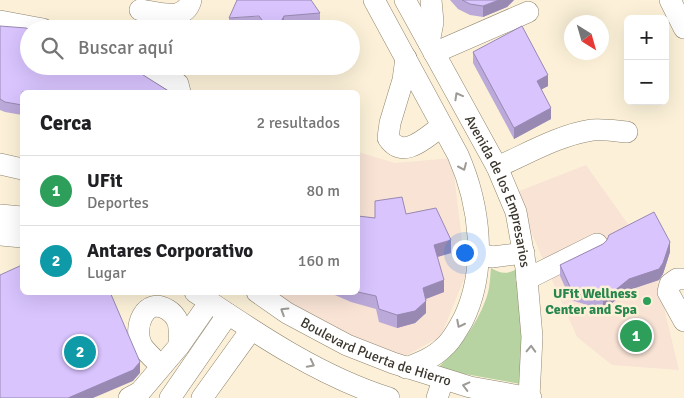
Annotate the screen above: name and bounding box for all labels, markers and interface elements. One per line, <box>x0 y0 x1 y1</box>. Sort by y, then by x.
north arrow <box>564 15 609 60</box>
map controls <box>624 15 669 105</box>
button: + <box>624 15 669 60</box>
search box <box>20 20 360 75</box>
icon: search <box>38 34 66 62</box>
text: Buscar aquí <box>78 36 173 60</box>
button: − <box>624 60 669 105</box>
one-way arrow <box>454 93 464 102</box>
text: Cerca <box>40 110 92 136</box>
street label: Avenida de los Empresarios <box>461 112 534 269</box>
text: 2 resultados <box>257 113 340 133</box>
one-way arrow <box>456 162 467 171</box>
text: UFit <box>87 169 123 193</box>
text: 1 <box>52 181 60 201</box>
text: 80 m <box>306 181 340 201</box>
text: Deportes <box>87 193 149 213</box>
text: Antares Corporativo <box>87 239 253 263</box>
your location <box>452 240 478 266</box>
text: 2 <box>52 251 60 271</box>
text: 160 m <box>298 251 340 271</box>
text: Lugar <box>87 263 126 283</box>
place label: UFit Wellness Center and Spa <box>545 285 637 318</box>
marker: UFit Wellness Center and Spa <box>641 295 653 307</box>
one-way arrow <box>281 307 290 317</box>
street label: Boulevard Puerta de Hierro <box>297 314 453 390</box>
pin: 1 <box>620 317 652 355</box>
one-way arrow <box>456 319 466 328</box>
pin: 2 <box>64 333 96 371</box>
one-way arrow <box>526 345 537 353</box>
one-way arrow <box>306 358 315 368</box>
one-way arrow <box>462 381 471 392</box>

